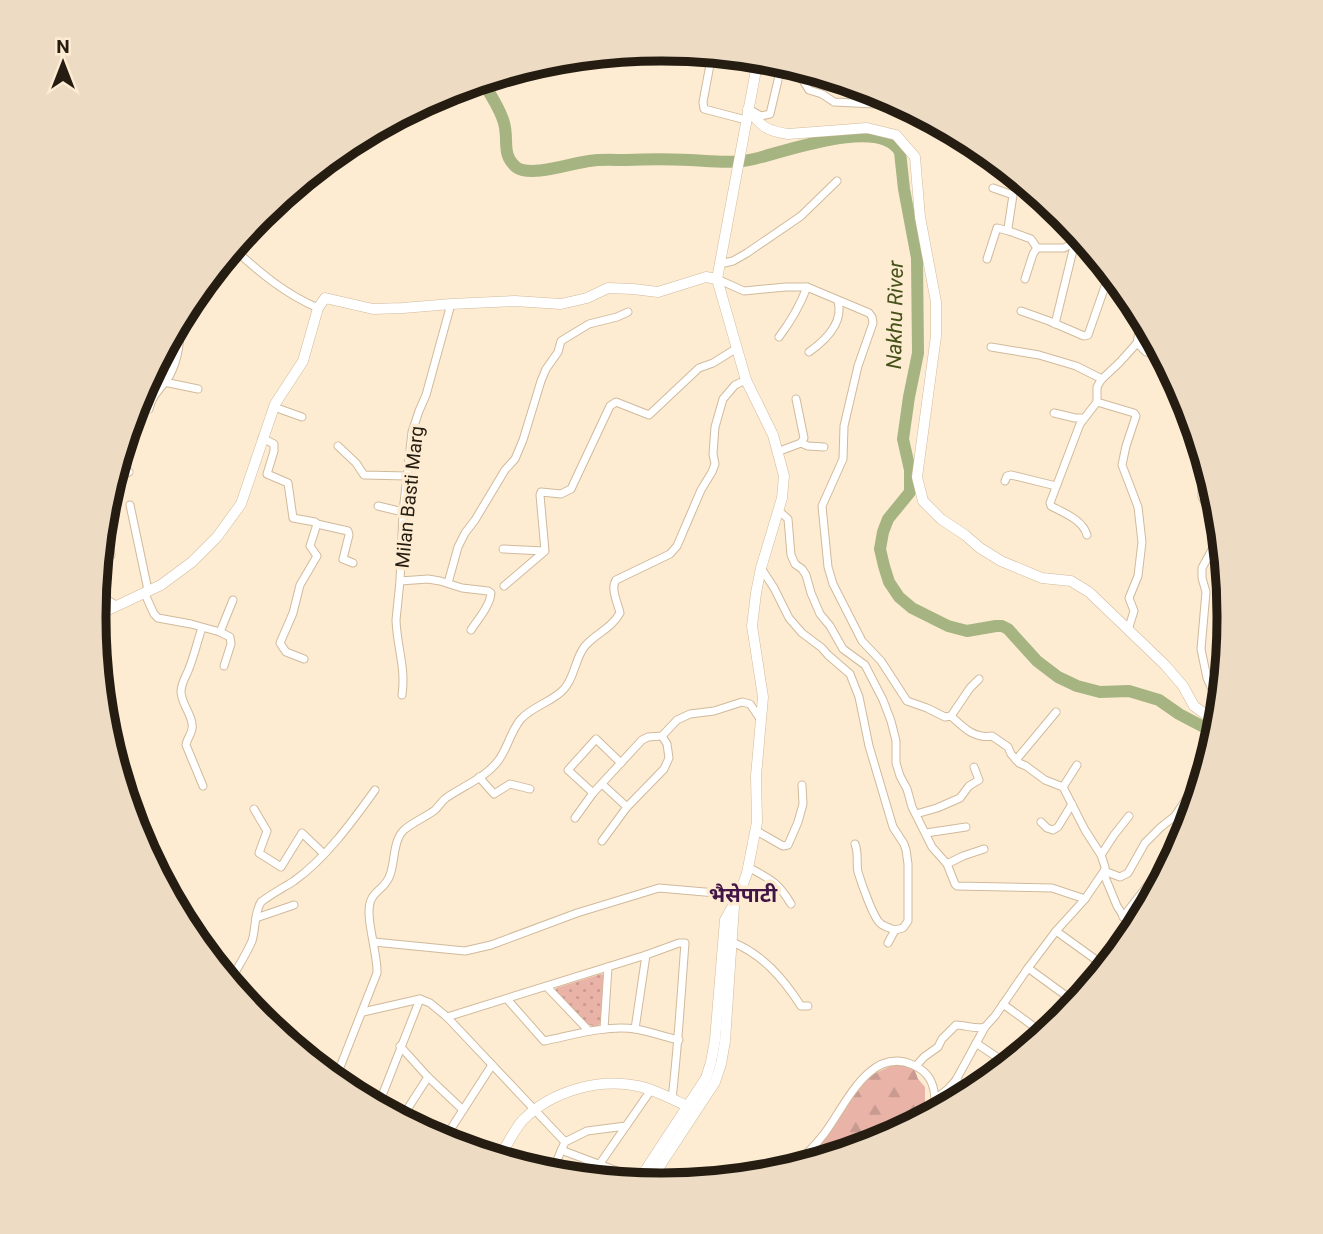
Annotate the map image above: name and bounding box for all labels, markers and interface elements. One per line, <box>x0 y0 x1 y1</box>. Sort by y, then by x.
north arrow <box>28 28 98 98</box>
text: N <box>56 35 70 58</box>
water label: Nakhu River <box>882 259 908 369</box>
street label: Milan Basti Marg <box>391 425 428 569</box>
district label: भैसेपाटी <box>709 883 778 907</box>

